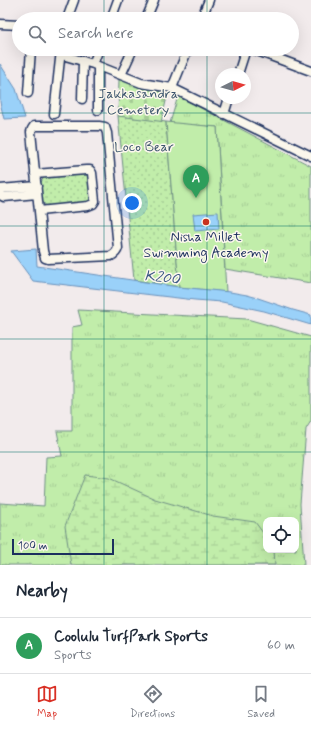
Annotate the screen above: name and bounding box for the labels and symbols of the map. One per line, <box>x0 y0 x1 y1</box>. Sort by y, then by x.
north arrow <box>215 68 251 104</box>
park label: Jakkasandra Cemetery <box>98 85 178 119</box>
park label: Loco Bear <box>114 138 174 156</box>
pin: A <box>183 165 209 198</box>
your location <box>122 193 142 213</box>
marker: Nisha Millet Swimming Academy <box>201 217 211 227</box>
place label: Nisha Millet Swimming Academy <box>143 228 269 263</box>
water label: K200 <box>143 266 182 290</box>
scale bar <box>12 537 114 556</box>

